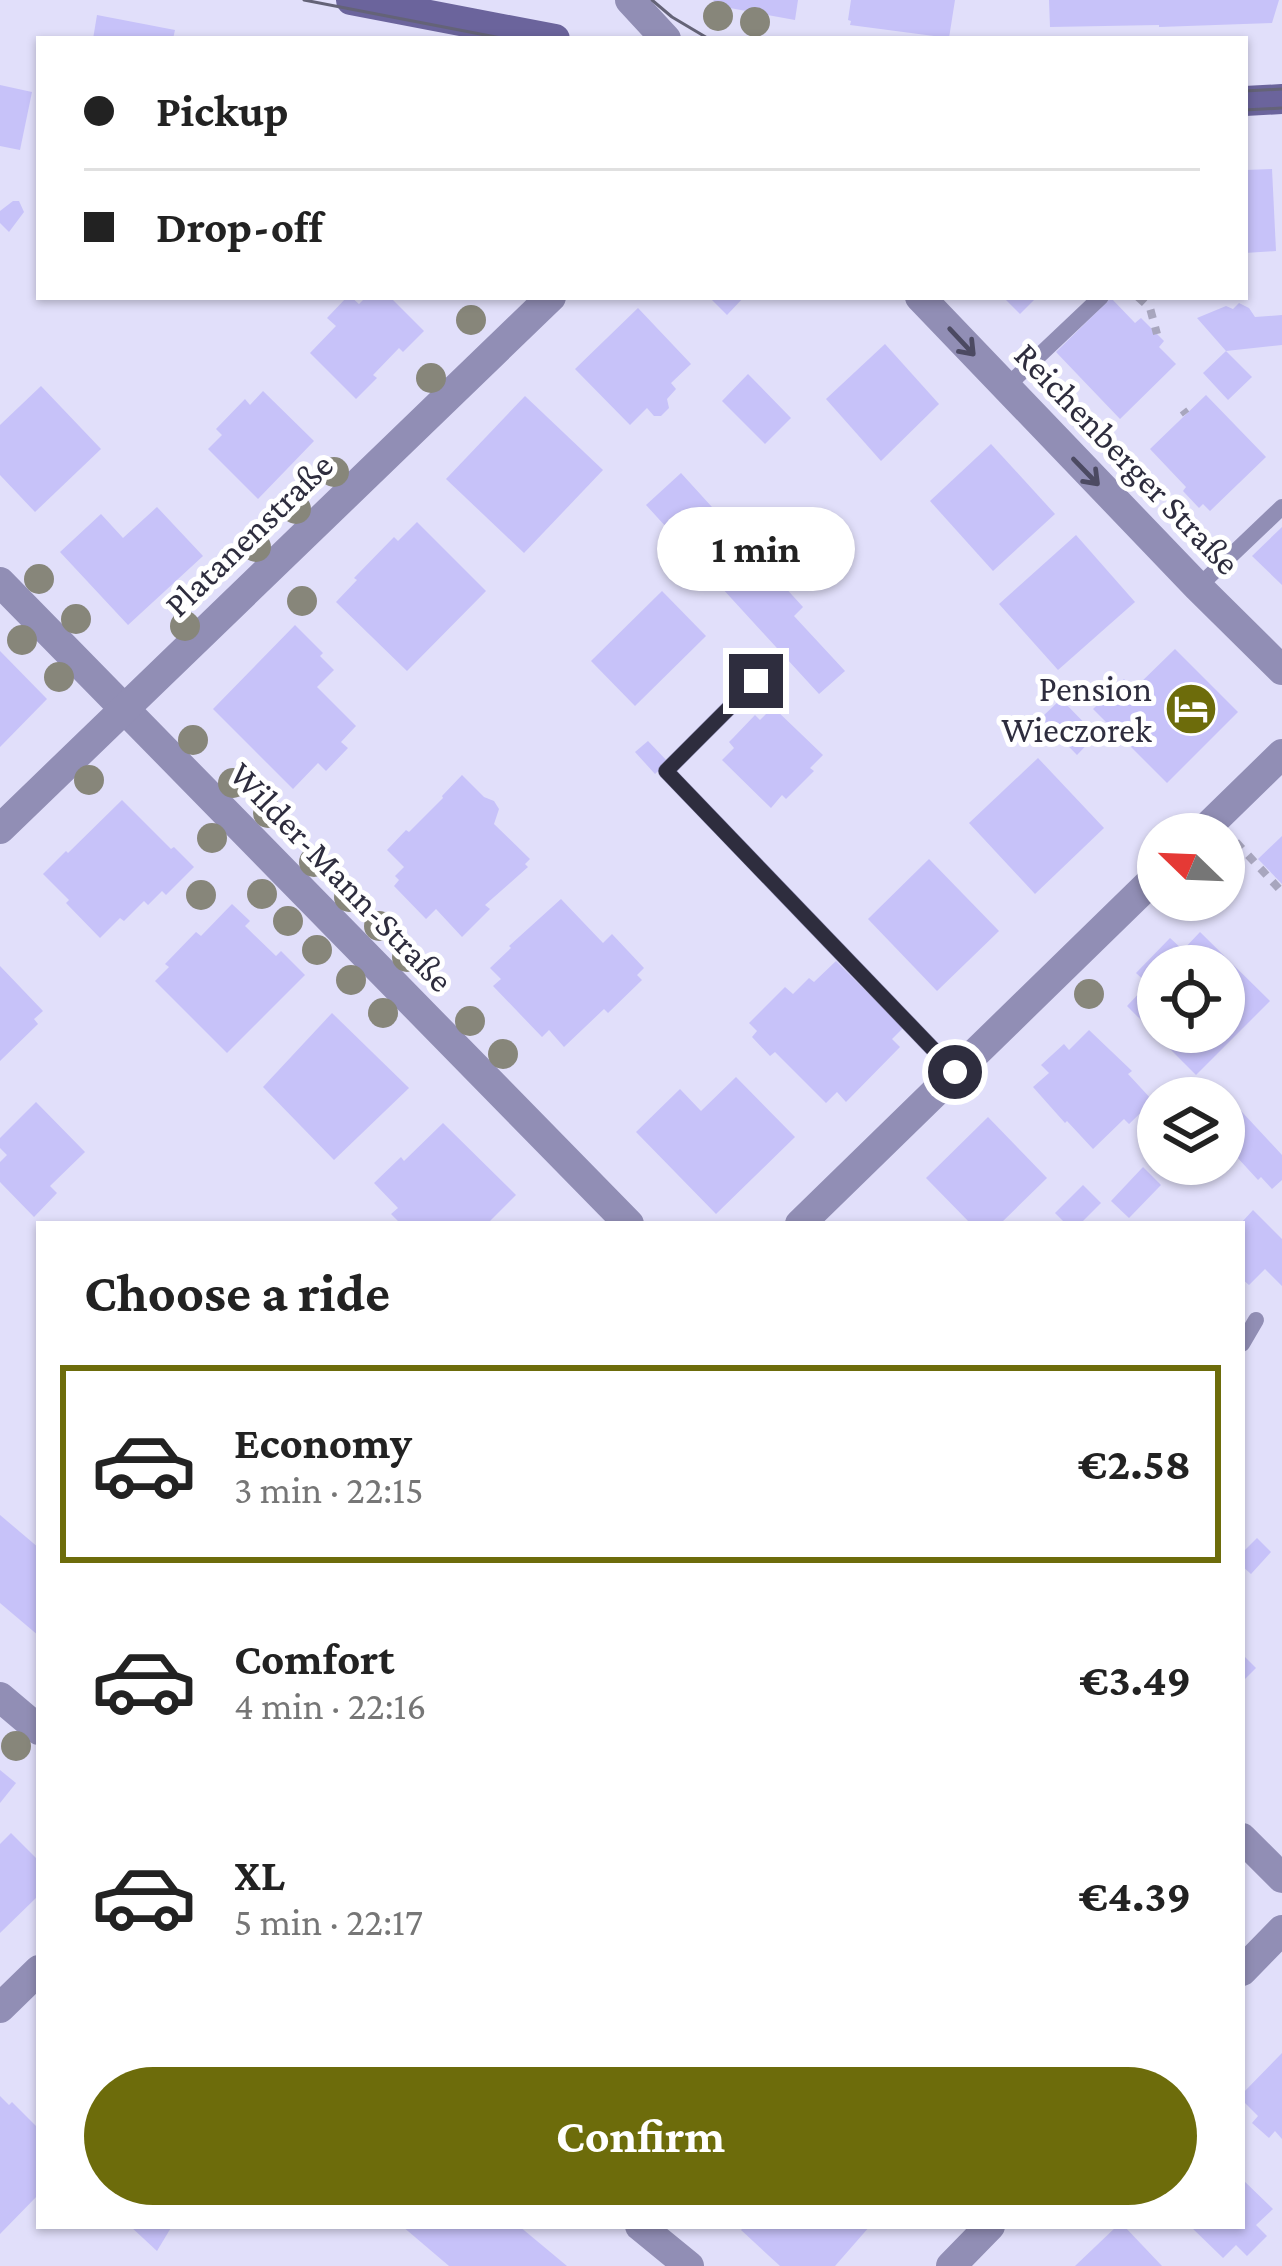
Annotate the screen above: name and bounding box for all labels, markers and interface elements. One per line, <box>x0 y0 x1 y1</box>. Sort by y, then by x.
text: Pickup <box>156 86 289 136</box>
text: Drop-off <box>156 202 323 252</box>
one-way arrow <box>948 327 976 357</box>
street label: Reichenberger Straße <box>1006 335 1248 583</box>
street label: Platanenstraße <box>156 445 341 625</box>
one-way arrow <box>1072 457 1100 486</box>
callout: 1 min <box>657 507 855 591</box>
text: 1 min <box>712 527 800 570</box>
route end <box>729 654 783 708</box>
place label: Pension Wieczorek <box>1001 669 1153 750</box>
hotel icon: Pension Wieczorek <box>1163 681 1219 737</box>
street label: Wilder-Mann-Straße <box>221 754 461 1000</box>
north arrow <box>1137 813 1245 921</box>
map controls <box>1137 813 1245 1185</box>
button: locate <box>1137 945 1245 1053</box>
route start <box>928 1045 982 1099</box>
button: layers <box>1137 1077 1245 1185</box>
text: Choose a ride <box>84 1263 390 1323</box>
icon: car <box>90 1410 198 1518</box>
text: Economy <box>234 1418 412 1468</box>
text: €2.58 <box>1078 1439 1191 1489</box>
text: 3 min · 22:15 <box>234 1468 424 1511</box>
icon: car <box>90 1626 198 1734</box>
text: Comfort <box>234 1634 395 1684</box>
text: €3.49 <box>1079 1655 1191 1705</box>
text: 4 min · 22:16 <box>234 1684 426 1727</box>
icon: car <box>90 1842 198 1950</box>
text: XL <box>234 1850 285 1900</box>
text: €4.39 <box>1079 1871 1191 1921</box>
text: 5 min · 22:17 <box>234 1900 423 1943</box>
button: Confirm <box>84 2067 1197 2205</box>

